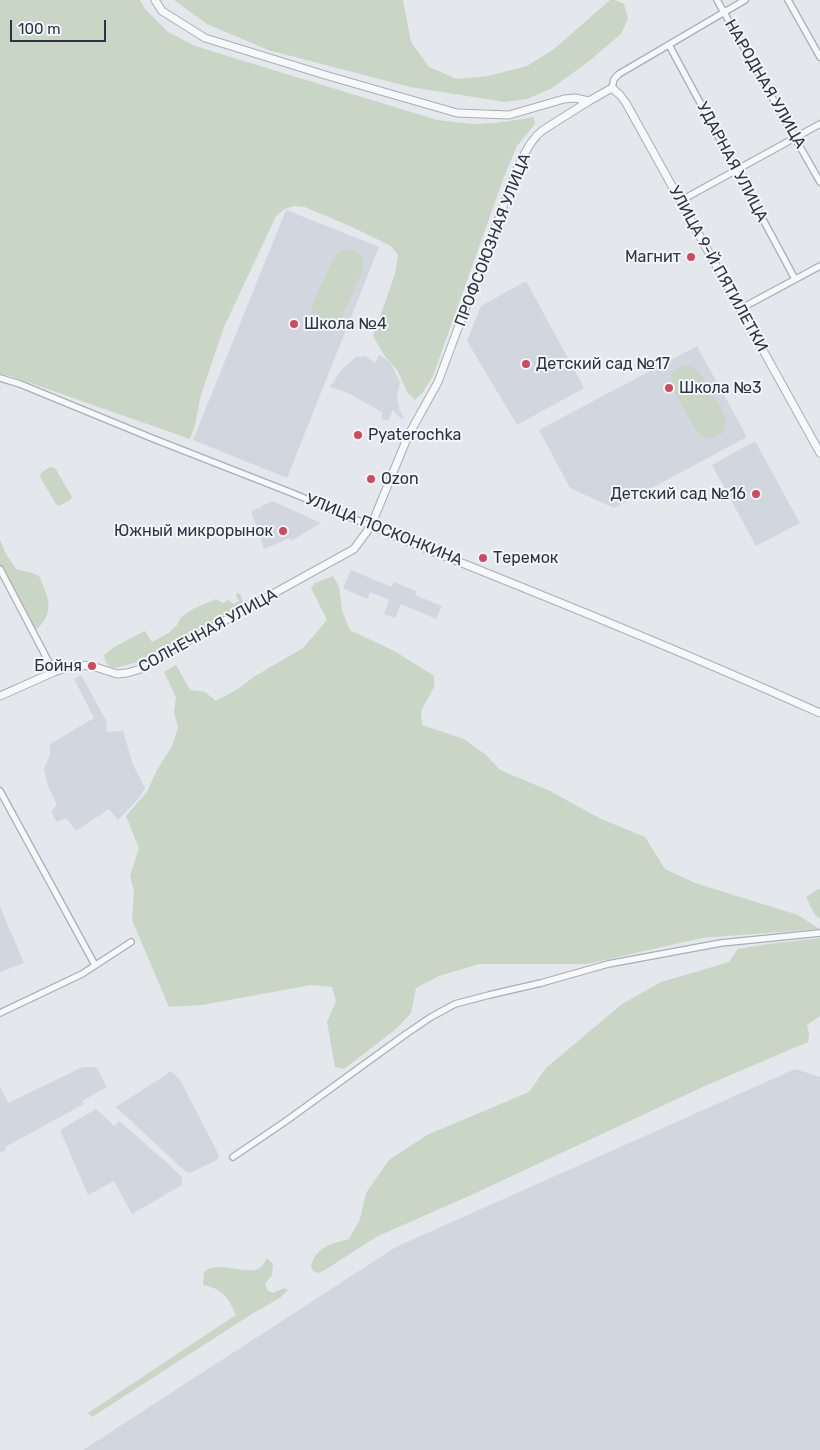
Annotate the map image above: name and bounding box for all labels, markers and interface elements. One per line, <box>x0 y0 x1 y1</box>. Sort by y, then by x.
scale bar <box>12 10 109 42</box>
street label: НАРОДНАЯ УЛИЦА <box>720 16 810 152</box>
text: 100 m <box>18 20 60 38</box>
street label: УДАРНАЯ УЛИЦА <box>692 99 772 225</box>
street label: ПРОФСОЮЗНАЯ УЛИЦА <box>451 151 535 329</box>
street label: УЛИЦА 9-Й ПЯТИЛЕТКИ <box>664 183 772 355</box>
place label: Магнит <box>625 247 681 267</box>
marker: Магнит <box>685 251 697 263</box>
place label: Школа №4 <box>304 314 387 334</box>
marker: Школа №4 <box>288 318 300 330</box>
place label: Детский сад №17 <box>536 354 670 374</box>
marker: Детский сад №17 <box>520 358 532 370</box>
place label: Школа №3 <box>679 378 762 398</box>
marker: Школа №3 <box>663 382 675 394</box>
place label: Pyaterochka <box>368 425 461 445</box>
marker: Pyaterochka <box>352 429 364 441</box>
place label: Ozon <box>381 469 419 489</box>
marker: Ozon <box>365 473 377 485</box>
place label: Детский сад №16 <box>611 484 746 504</box>
marker: Детский сад №16 <box>750 488 762 500</box>
street label: УЛИЦА ПОСКОНКИНА <box>303 490 465 570</box>
place label: Южный микрорынок <box>114 521 273 541</box>
marker: Южный микрорынок <box>277 525 289 537</box>
place label: Теремок <box>493 548 558 568</box>
marker: Теремок <box>477 552 489 564</box>
street label: СОЛНЕЧНАЯ УЛИЦА <box>135 585 281 677</box>
place label: Бойня <box>34 656 82 676</box>
marker: Бойня <box>86 660 98 672</box>

